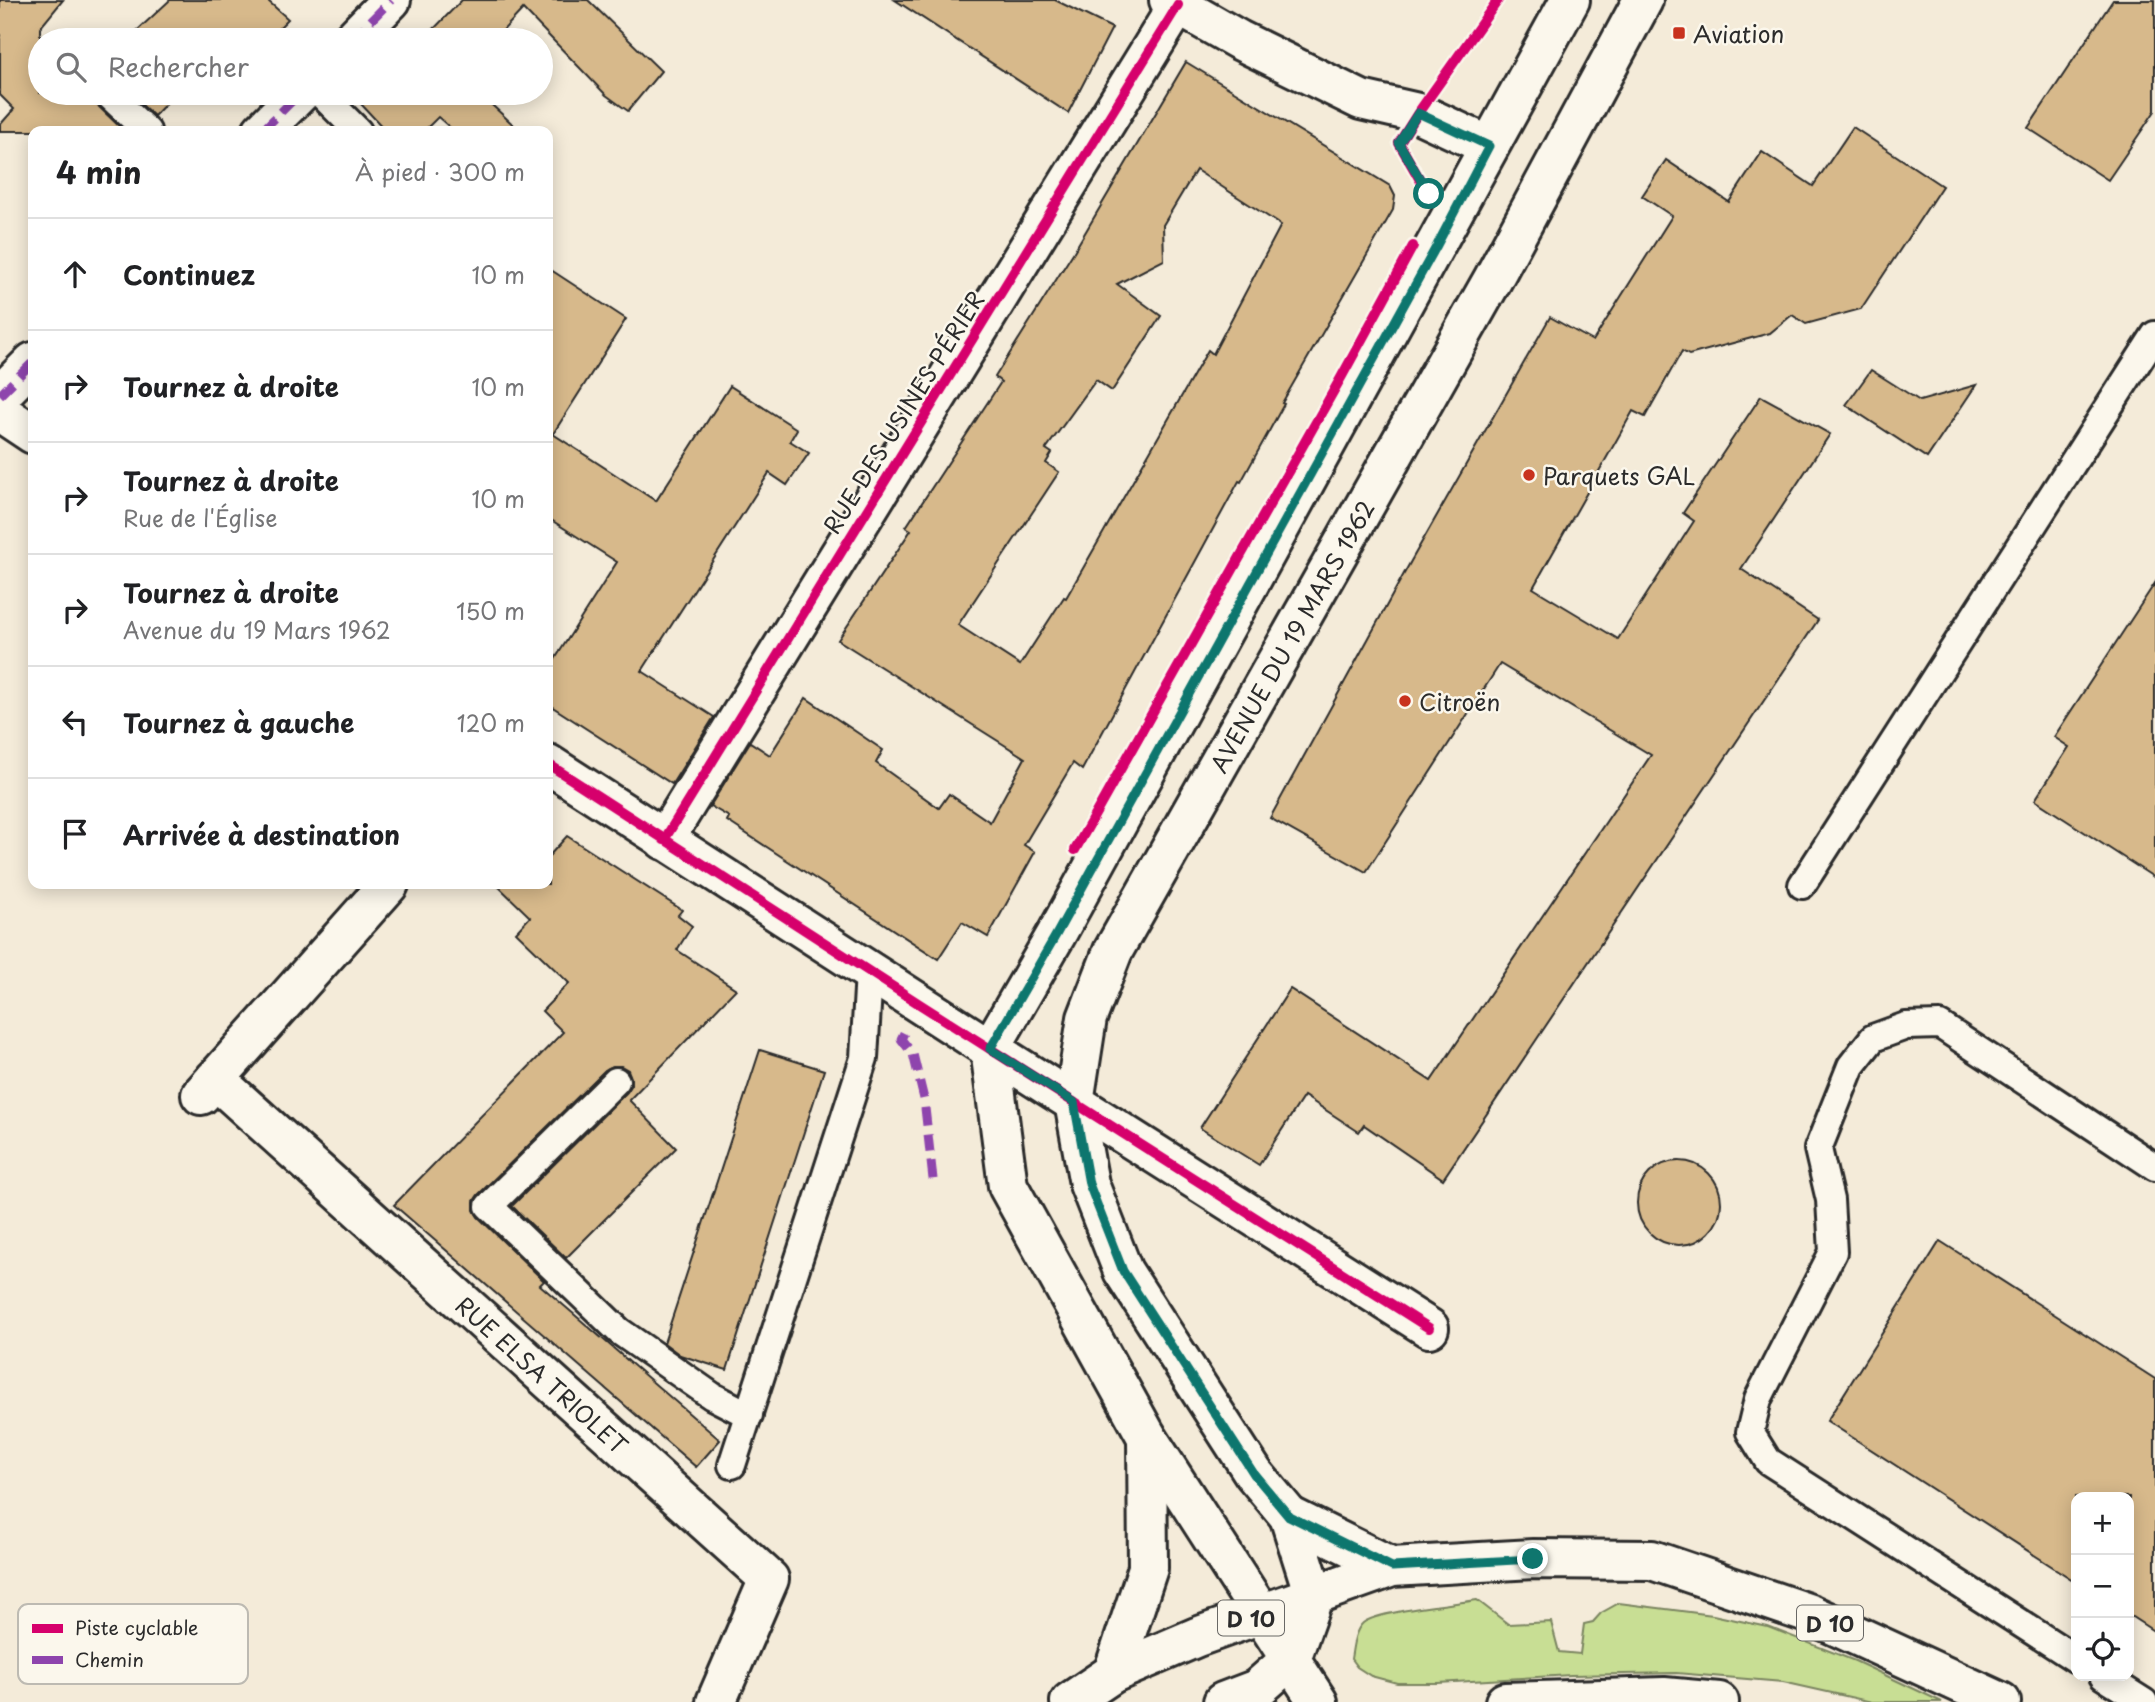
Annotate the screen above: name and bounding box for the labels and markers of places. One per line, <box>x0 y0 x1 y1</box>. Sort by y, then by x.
place label: Aviation <box>1693 16 1784 51</box>
marker: Aviation <box>1671 25 1687 41</box>
place label: Parquets GAL <box>1543 458 1695 493</box>
marker: Parquets GAL <box>1521 467 1537 483</box>
place label: Citroën <box>1419 684 1500 719</box>
marker: Citroën <box>1397 693 1413 709</box>

